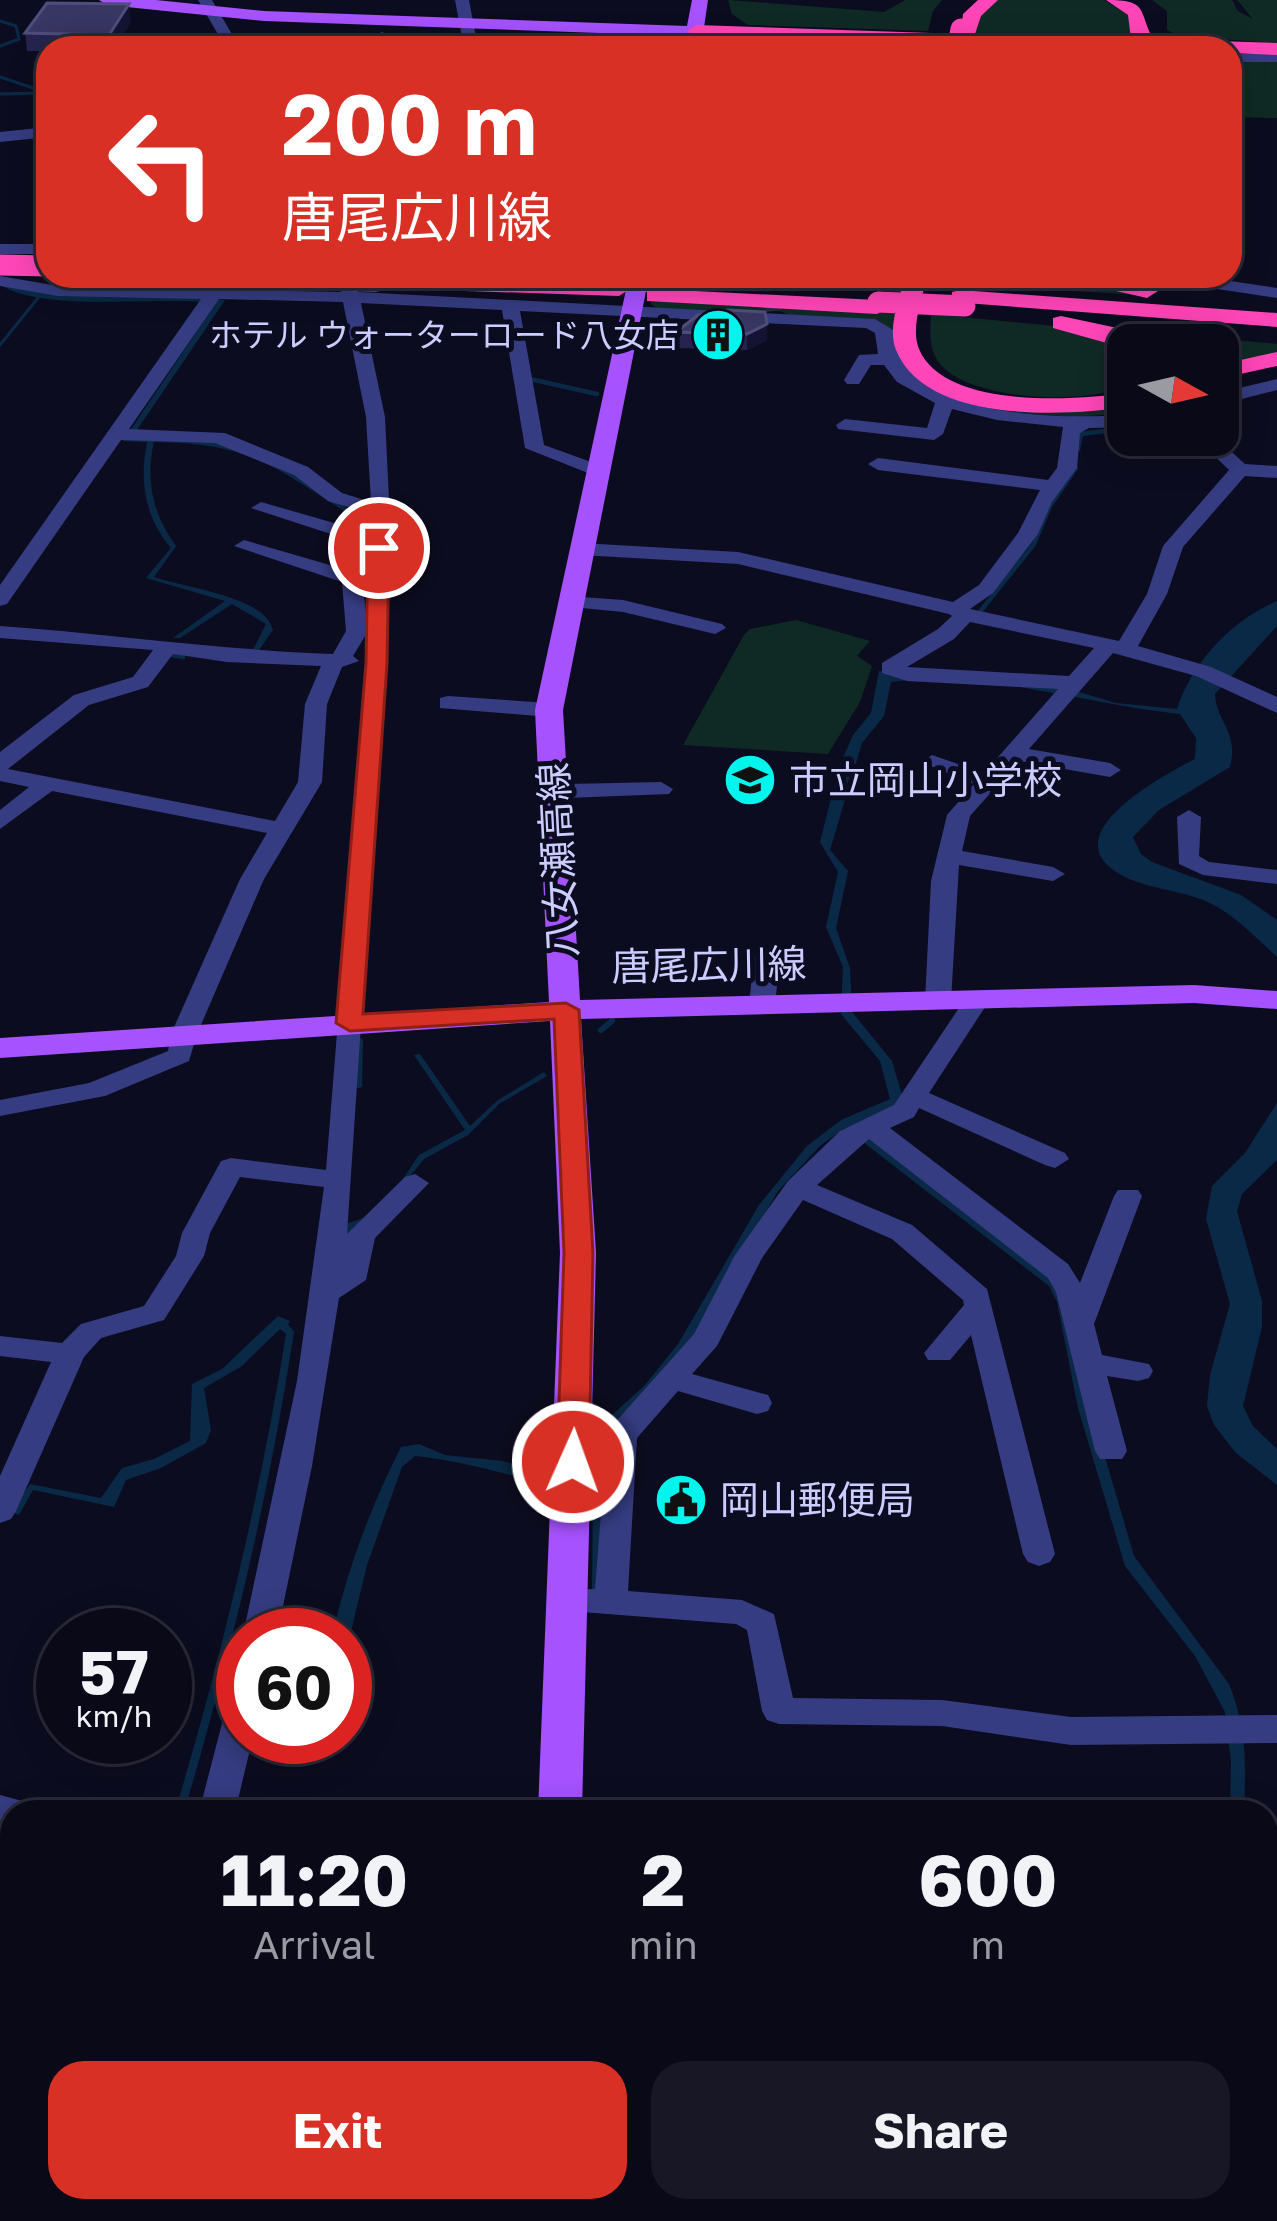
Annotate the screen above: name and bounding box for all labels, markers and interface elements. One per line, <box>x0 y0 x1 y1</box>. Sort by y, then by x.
text: 200 m <box>282 73 537 173</box>
icon: left <box>84 84 240 240</box>
text: 唐尾広川線 <box>282 184 552 249</box>
building icon: ホテル ウォーターロード八女店 <box>690 307 746 363</box>
place label: ホテル ウォーターロード八女店 <box>209 315 679 354</box>
north arrow <box>1107 324 1239 456</box>
map controls <box>1107 324 1239 456</box>
pin <box>328 497 430 599</box>
icon: arrive <box>346 515 412 581</box>
school or university icon: 市立岡山小学校 <box>722 752 778 808</box>
place label: 市立岡山小学校 <box>789 756 1062 803</box>
street label: 八女瀬高線 <box>529 761 586 959</box>
street label: 唐尾広川線 <box>611 939 807 990</box>
position arrow <box>510 1399 636 1525</box>
public building icon: 岡山郵便局 <box>653 1472 709 1528</box>
place label: 岡山郵便局 <box>720 1476 915 1523</box>
speed limit sign: 60 <box>216 1608 372 1764</box>
text: 57 <box>79 1635 149 1707</box>
text: km/h <box>76 1698 152 1734</box>
text: 11:20 <box>220 1835 408 1922</box>
text: 2 <box>641 1835 685 1922</box>
text: 600 <box>918 1835 1058 1922</box>
text: Arrival <box>253 1921 375 1968</box>
text: min <box>629 1921 698 1968</box>
text: m <box>971 1921 1005 1968</box>
button: Exit <box>48 2061 627 2199</box>
button: Share <box>651 2061 1230 2199</box>

